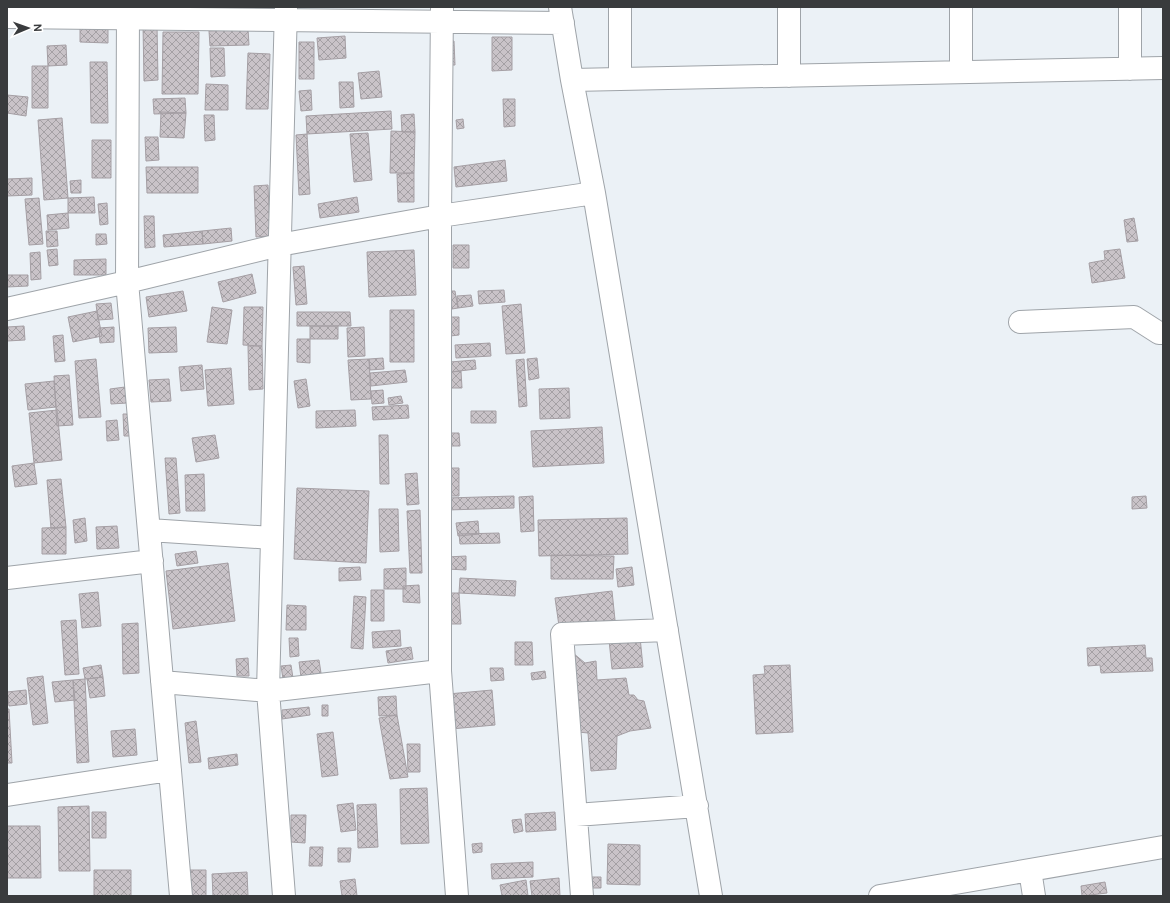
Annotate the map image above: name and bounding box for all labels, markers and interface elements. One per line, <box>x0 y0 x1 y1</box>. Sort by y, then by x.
north arrow <box>8 8 48 48</box>
text: N <box>31 24 45 32</box>

